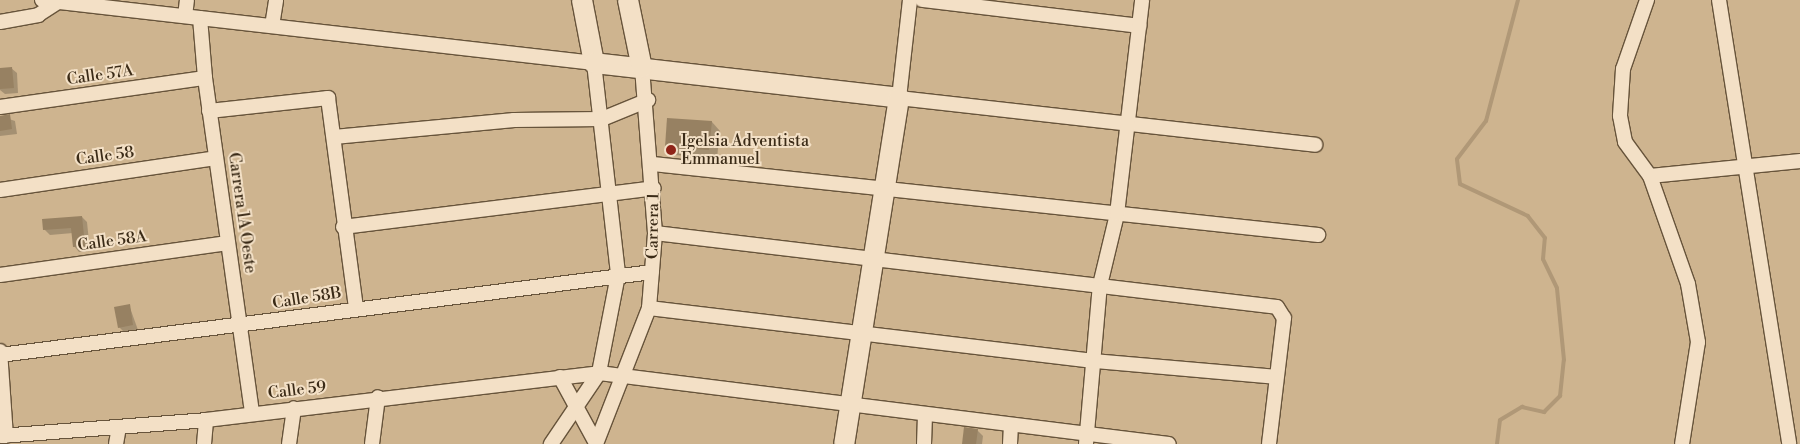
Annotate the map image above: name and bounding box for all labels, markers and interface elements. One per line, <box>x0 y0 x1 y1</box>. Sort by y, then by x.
street label: Calle 57A <box>65 61 135 89</box>
place label: Igelsia Adventista Emmanuel <box>681 131 809 169</box>
street label: Calle 58 <box>75 142 135 170</box>
marker: Igelsia Adventista Emmanuel <box>665 144 677 156</box>
street label: Carrera 1A Oeste <box>224 151 260 275</box>
street label: Carrera 1 <box>643 193 663 259</box>
street label: Calle 58A <box>76 227 148 255</box>
street label: Calle 58B <box>271 283 343 313</box>
street label: Calle 59 <box>267 377 327 403</box>

